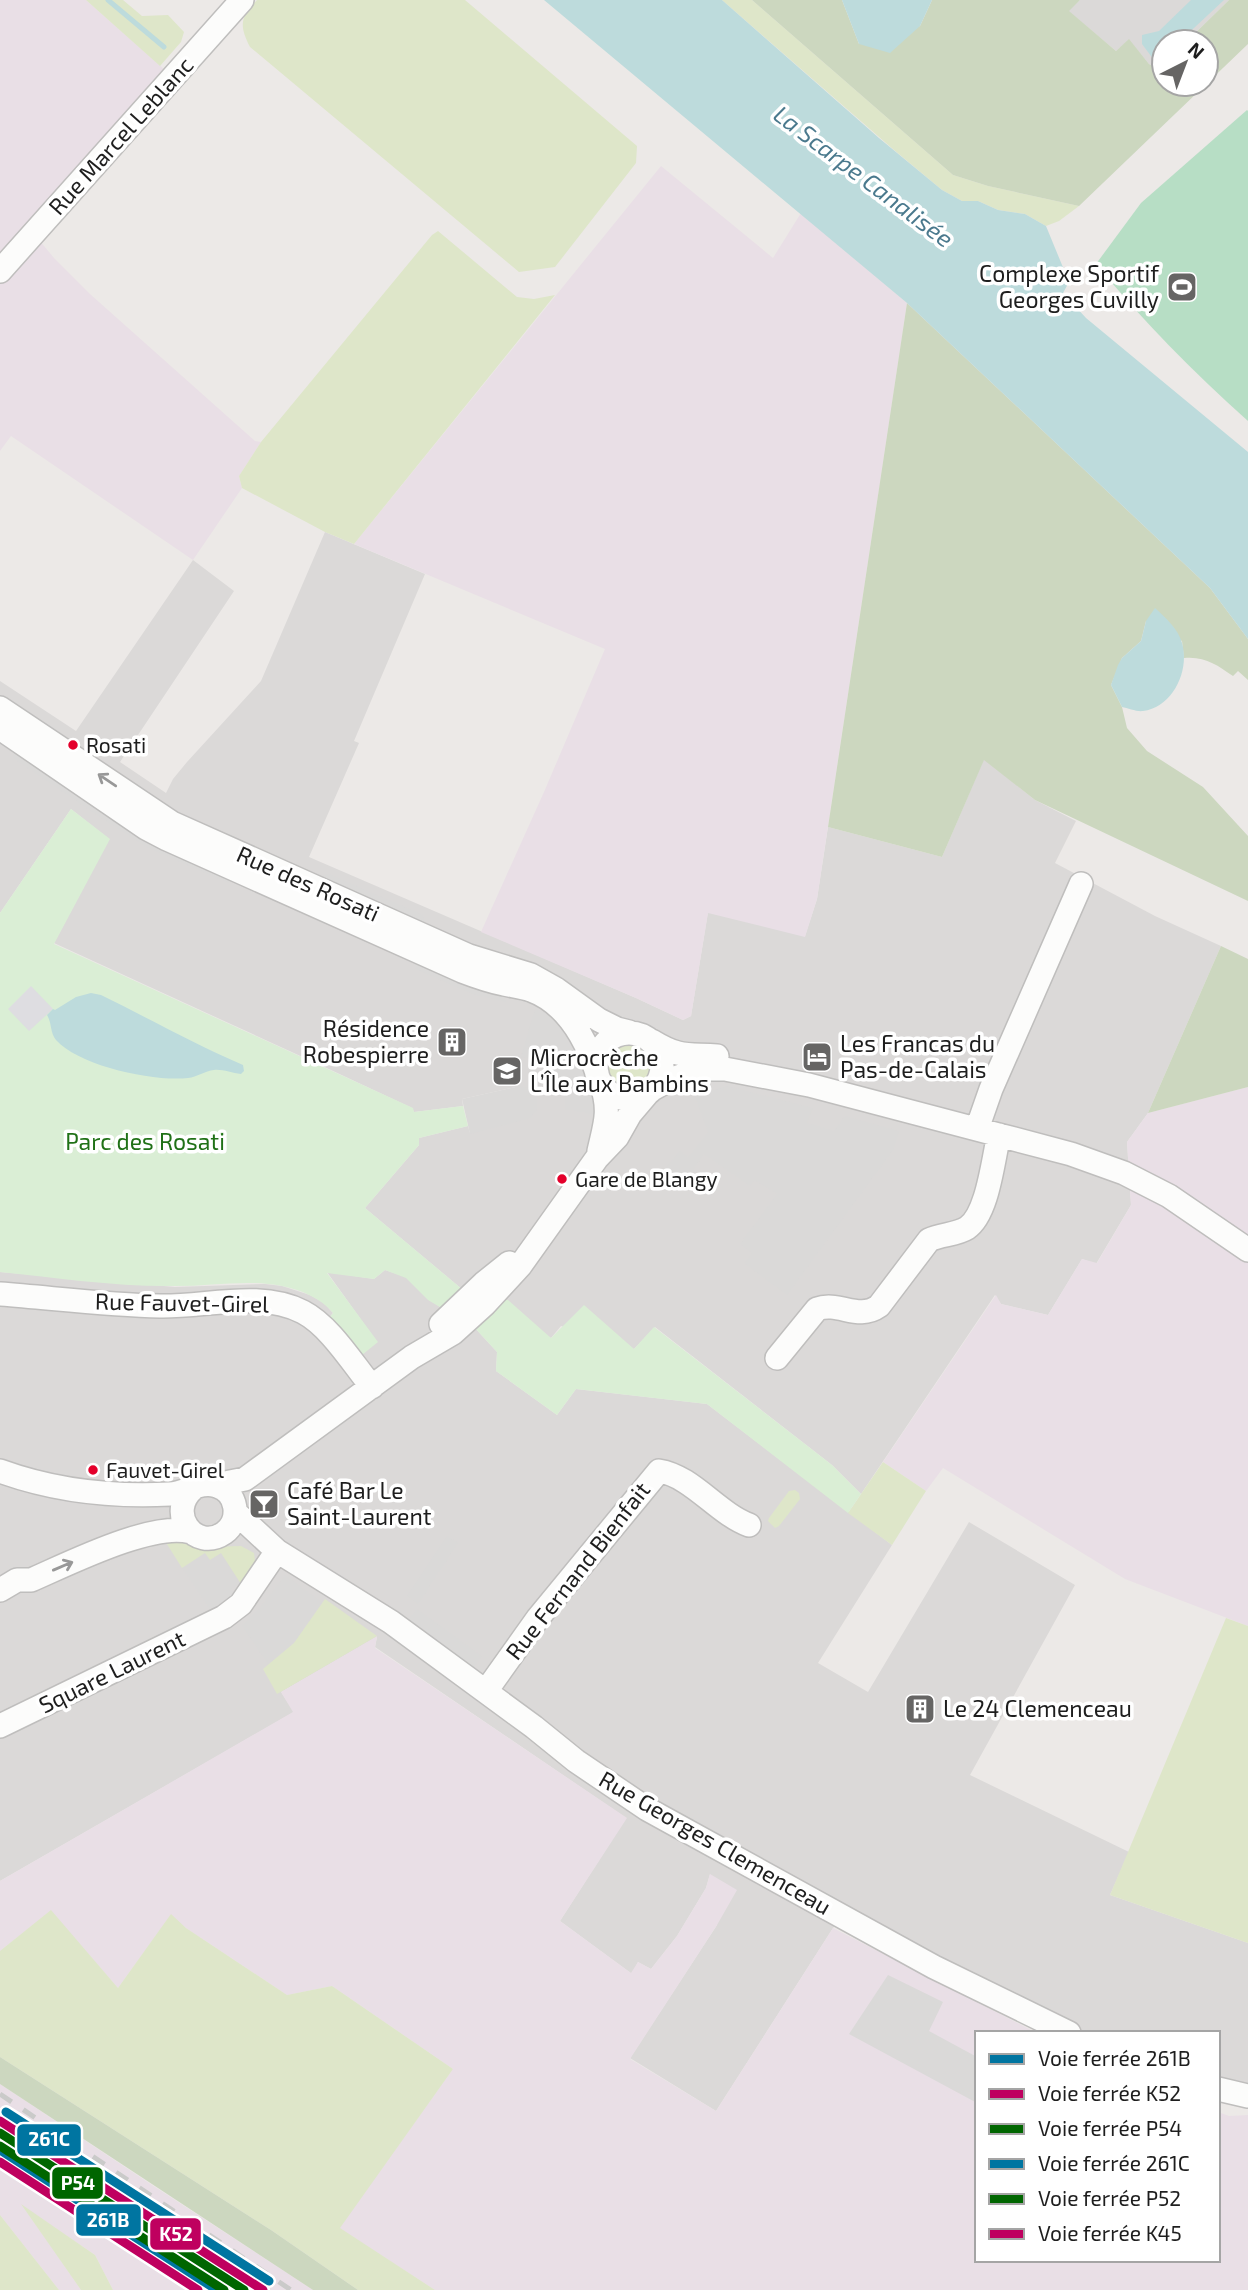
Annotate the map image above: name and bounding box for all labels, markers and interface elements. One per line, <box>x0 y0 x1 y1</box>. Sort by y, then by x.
north arrow <box>1150 28 1220 98</box>
text: N <box>1184 37 1210 63</box>
street label: Rue Marcel Leblanc <box>42 51 198 220</box>
water label: La Scarpe Canalisée <box>768 99 959 253</box>
place label: Complexe Sportif Georges Cuvilly <box>979 259 1160 313</box>
sports icon: Complexe Sportif Georges Cuvilly <box>1165 270 1199 304</box>
place label: Rosati <box>86 732 146 757</box>
marker: Rosati <box>66 738 80 752</box>
one-way arrow <box>98 773 117 788</box>
street label: Rue des Rosati <box>233 839 384 927</box>
place label: Résidence Robespierre <box>303 1014 429 1068</box>
building icon: Résidence Robespierre <box>435 1025 469 1059</box>
place label: Les Francas du Pas-de-Calais <box>840 1029 995 1083</box>
hotel icon: Les Francas du Pas-de-Calais <box>800 1040 834 1074</box>
place label: Microcrèche L’Île aux Bambins <box>530 1043 709 1097</box>
school or university icon: Microcrèche L’Île aux Bambins <box>490 1054 524 1088</box>
park label: Parc des Rosati <box>65 1127 225 1155</box>
place label: Gare de Blangy <box>575 1166 718 1191</box>
marker: Gare de Blangy <box>555 1172 569 1186</box>
street label: Rue Fauvet-Girel <box>95 1286 269 1318</box>
place label: Fauvet-Girel <box>106 1457 225 1482</box>
marker: Fauvet-Girel <box>86 1463 100 1477</box>
place label: Café Bar Le Saint-Laurent <box>287 1476 432 1530</box>
street label: Rue Fernand Bienfait <box>499 1476 655 1665</box>
bar icon: Café Bar Le Saint-Laurent <box>247 1487 281 1521</box>
one-way arrow <box>51 1559 73 1572</box>
street label: Square Laurent <box>34 1624 189 1719</box>
building icon: Le 24 Clemenceau <box>903 1692 937 1726</box>
place label: Le 24 Clemenceau <box>943 1694 1132 1722</box>
street label: Rue Georges Clemenceau <box>595 1764 836 1920</box>
legend <box>975 2031 1220 2262</box>
text: Voie ferrée 261B <box>1038 2045 1191 2070</box>
text: Voie ferrée K52 <box>1038 2080 1181 2105</box>
text: Voie ferrée P54 <box>1038 2115 1182 2140</box>
line badge: 261C <box>16 2123 82 2157</box>
text: 261C <box>28 2127 70 2150</box>
text: Voie ferrée 261C <box>1038 2150 1190 2175</box>
line badge: P54 <box>51 2166 104 2200</box>
text: P54 <box>61 2171 95 2194</box>
text: Voie ferrée P52 <box>1038 2185 1181 2210</box>
line badge: 261B <box>75 2203 142 2237</box>
text: 261B <box>87 2208 129 2231</box>
line badge: K52 <box>149 2217 202 2251</box>
text: Voie ferrée K45 <box>1038 2220 1182 2245</box>
text: K52 <box>159 2222 193 2245</box>

